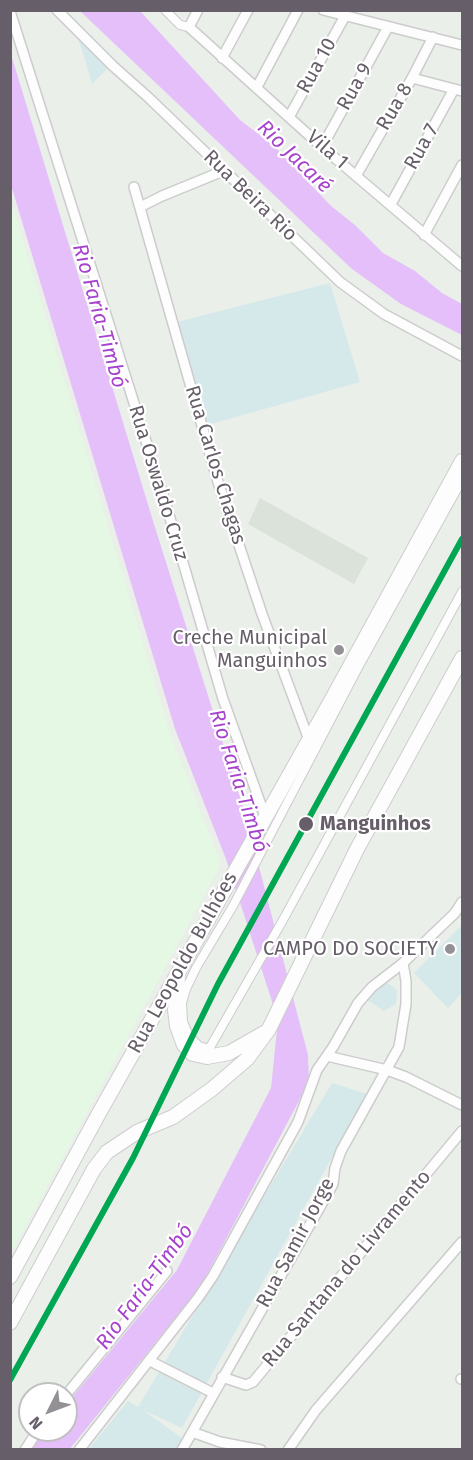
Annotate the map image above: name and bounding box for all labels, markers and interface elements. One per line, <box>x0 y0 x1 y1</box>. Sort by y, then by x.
street label: Rua 10 <box>292 34 342 98</box>
street label: Rua 9 <box>332 59 378 115</box>
street label: Rua 8 <box>372 79 418 135</box>
water label: Rio Jacaré <box>251 115 337 199</box>
street label: Rua 7 <box>400 120 444 174</box>
street label: Vila 1 <box>301 125 353 175</box>
street label: Rua Beira Rio <box>198 145 302 247</box>
water label: Rio Faria-Timbó <box>66 241 132 391</box>
street label: Rua Carlos Chagas <box>179 383 251 547</box>
street label: Rua Oswaldo Cruz <box>123 402 193 564</box>
place label: Creche Municipal Manguinhos <box>173 626 327 673</box>
marker: Creche Municipal Manguinhos <box>332 643 346 657</box>
water label: Rio Faria-Timbó <box>203 706 273 856</box>
place label: Manguinhos <box>320 812 431 836</box>
marker: Manguinhos <box>297 815 315 833</box>
street label: Rua Leopoldo Bulhões <box>123 868 243 1058</box>
place label: CAMPO DO SOCIETY <box>263 937 438 961</box>
marker: CAMPO DO SOCIETY <box>443 942 457 956</box>
street label: Rua Santana do Livramento <box>257 1166 437 1372</box>
street label: Rua Samir Jorge <box>252 1174 340 1312</box>
water label: Rio Faria-Timbó <box>91 1219 199 1355</box>
north arrow <box>18 1382 78 1442</box>
text: N <box>25 1413 46 1433</box>

